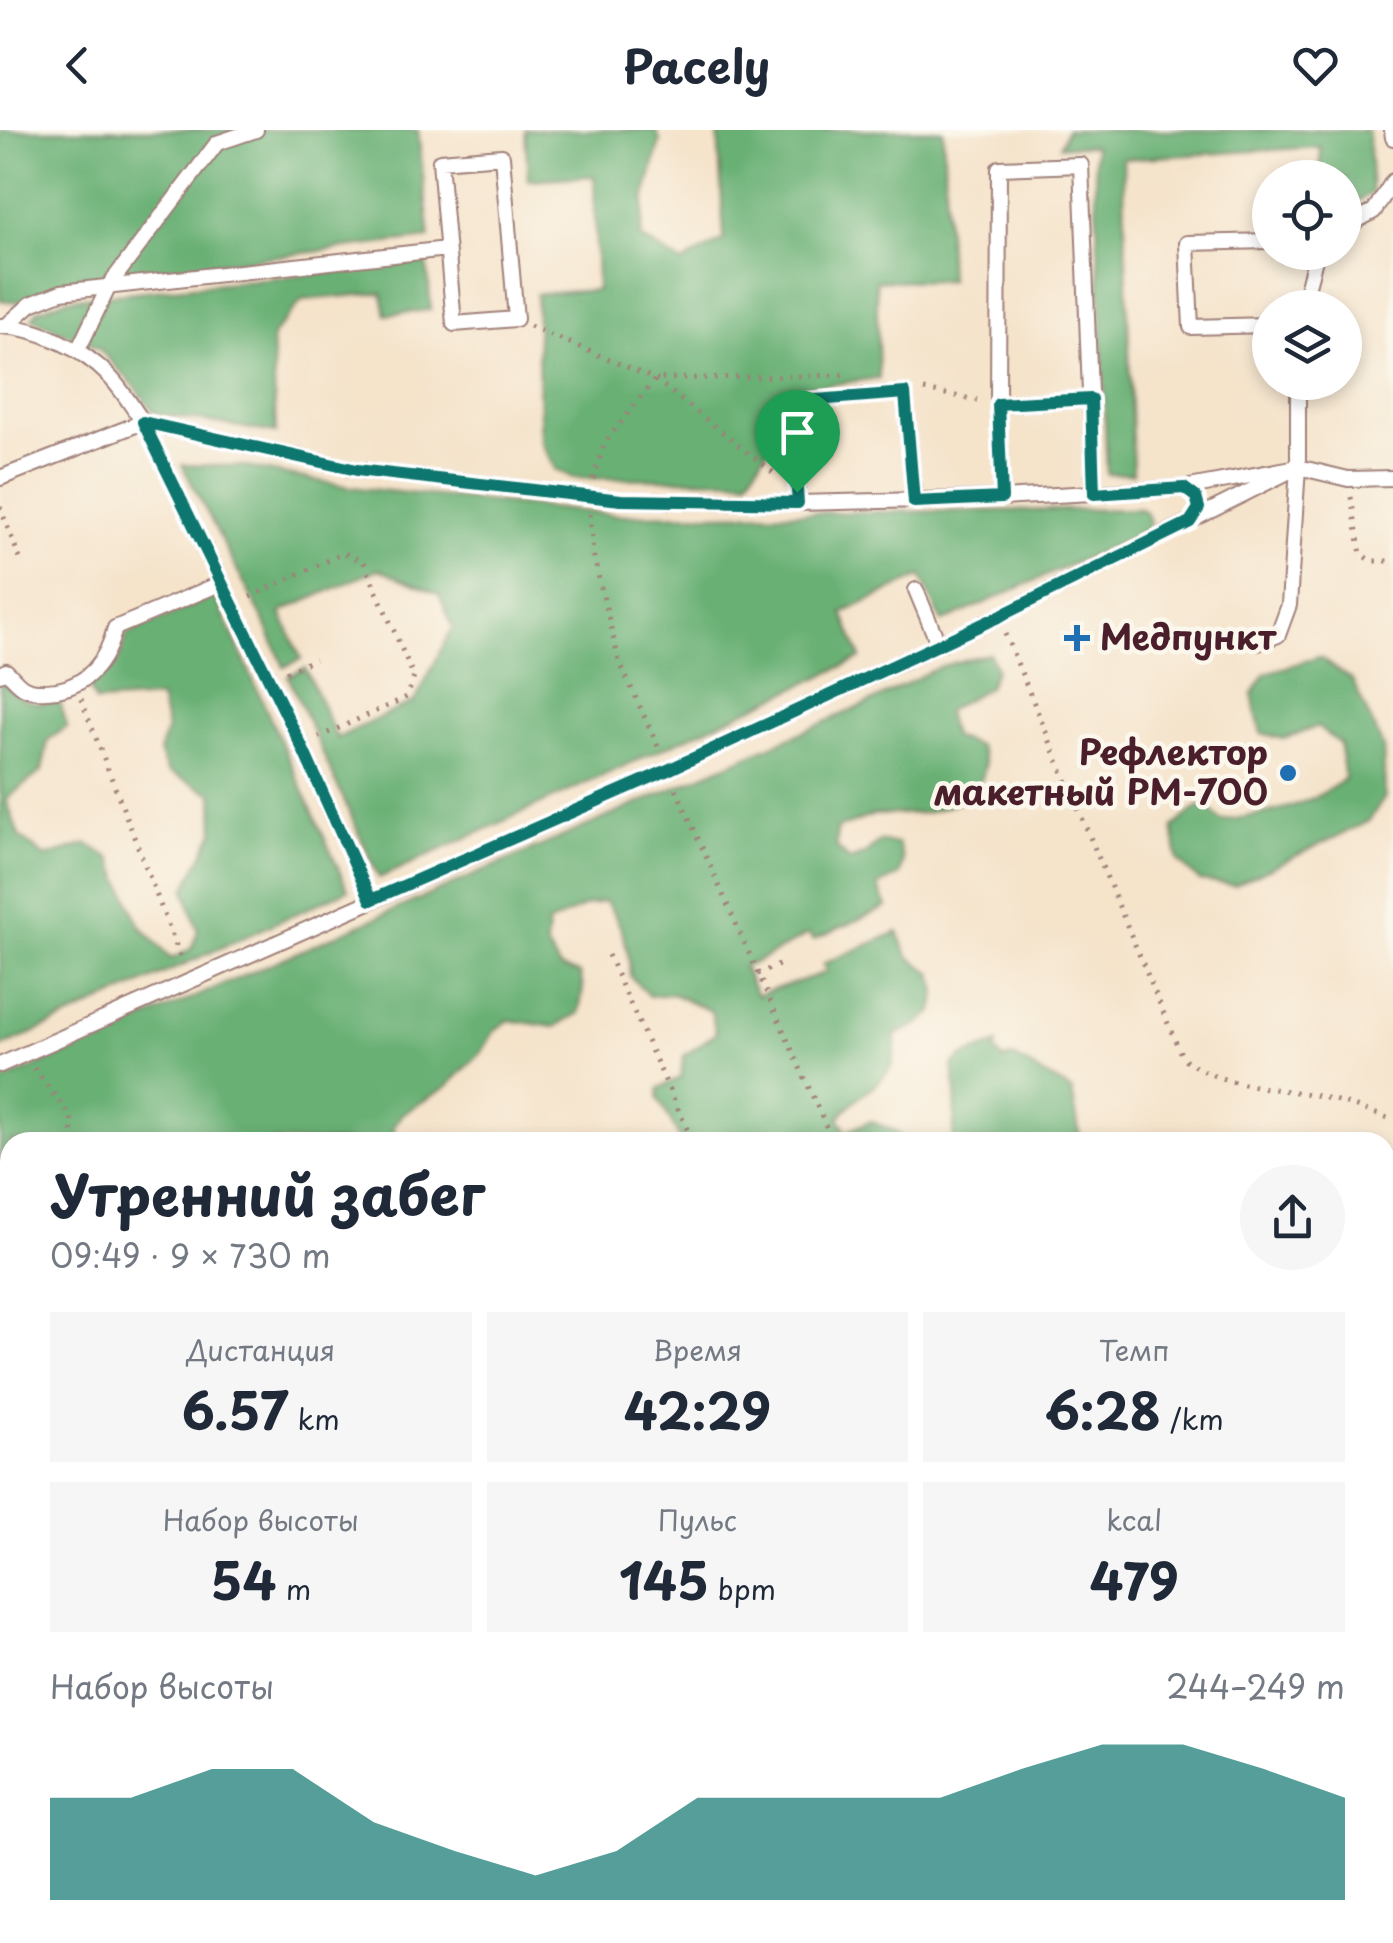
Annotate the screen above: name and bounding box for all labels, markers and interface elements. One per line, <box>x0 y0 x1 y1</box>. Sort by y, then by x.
text: Pacely <box>623 31 770 99</box>
icon: back <box>50 38 105 93</box>
icon: heart <box>1288 38 1343 93</box>
map controls <box>1252 160 1362 400</box>
button: locate <box>1252 160 1362 270</box>
button: layers <box>1252 290 1362 400</box>
pin <box>755 390 840 493</box>
icon: arrive <box>770 405 825 460</box>
place label: Медпункт <box>1100 609 1277 662</box>
marker: Медпункт <box>1064 625 1090 651</box>
place label: Рефлектор макетный РМ-700 <box>933 724 1268 817</box>
marker: Рефлектор макетный РМ-700 <box>1277 762 1299 784</box>
text: Утренний забег <box>50 1152 485 1235</box>
button: share <box>1240 1165 1345 1270</box>
text: 09:49 · 9 × 730 m <box>50 1231 331 1279</box>
text: Дистанция <box>187 1328 335 1371</box>
text: Время <box>653 1328 742 1371</box>
text: Темп <box>1099 1328 1170 1371</box>
text: 6.57 <box>182 1371 289 1447</box>
text: 42:29 <box>624 1371 771 1447</box>
text: 6:28 <box>1045 1371 1161 1447</box>
text: km <box>289 1397 340 1440</box>
text: /km <box>1161 1397 1224 1440</box>
text: Набор высоты <box>163 1498 359 1541</box>
text: Пульс <box>658 1498 737 1541</box>
text: kcal <box>1106 1498 1162 1541</box>
text: 54 <box>211 1541 277 1617</box>
text: 145 <box>619 1541 709 1617</box>
text: 479 <box>1089 1541 1179 1617</box>
text: m <box>277 1567 311 1610</box>
text: bpm <box>709 1567 776 1610</box>
text: Набор высоты <box>50 1662 274 1710</box>
text: 244–249 m <box>1166 1662 1345 1710</box>

